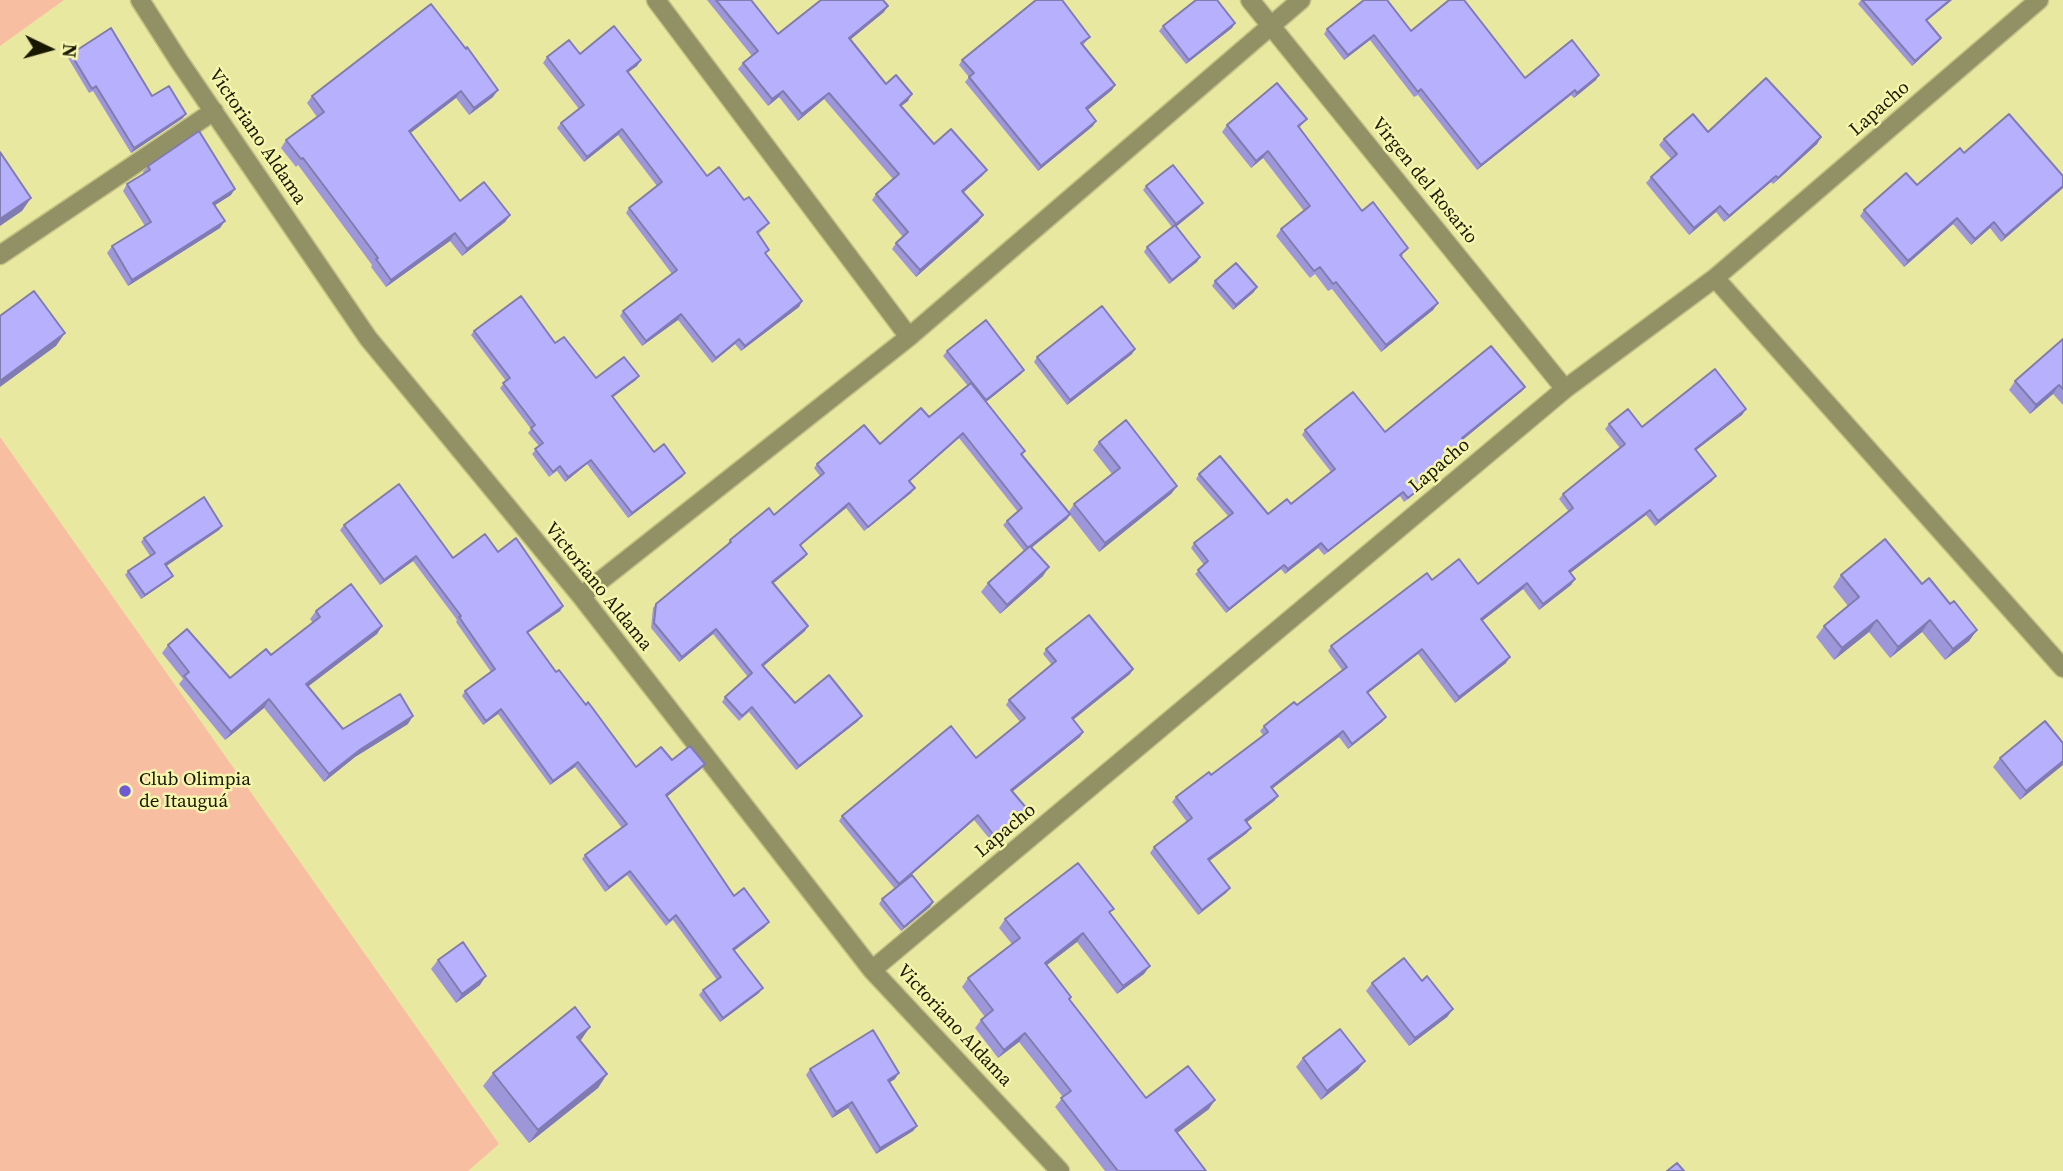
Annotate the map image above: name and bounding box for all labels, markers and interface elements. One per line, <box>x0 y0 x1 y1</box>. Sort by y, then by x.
north arrow <box>14 14 84 84</box>
text: N <box>56 43 83 59</box>
street label: Victoriano Aldama <box>203 65 311 209</box>
street label: Lapacho <box>1845 77 1915 141</box>
street label: Virgen del Rosario <box>1366 113 1482 249</box>
street label: Lapacho <box>1405 434 1475 498</box>
street label: Victoriano Aldama <box>539 518 657 656</box>
place label: Club Olimpia de Itauguá <box>139 769 251 813</box>
marker: Club Olimpia de Itauguá <box>117 783 133 799</box>
street label: Lapacho <box>971 799 1041 863</box>
street label: Victoriano Aldama <box>892 960 1016 1092</box>

